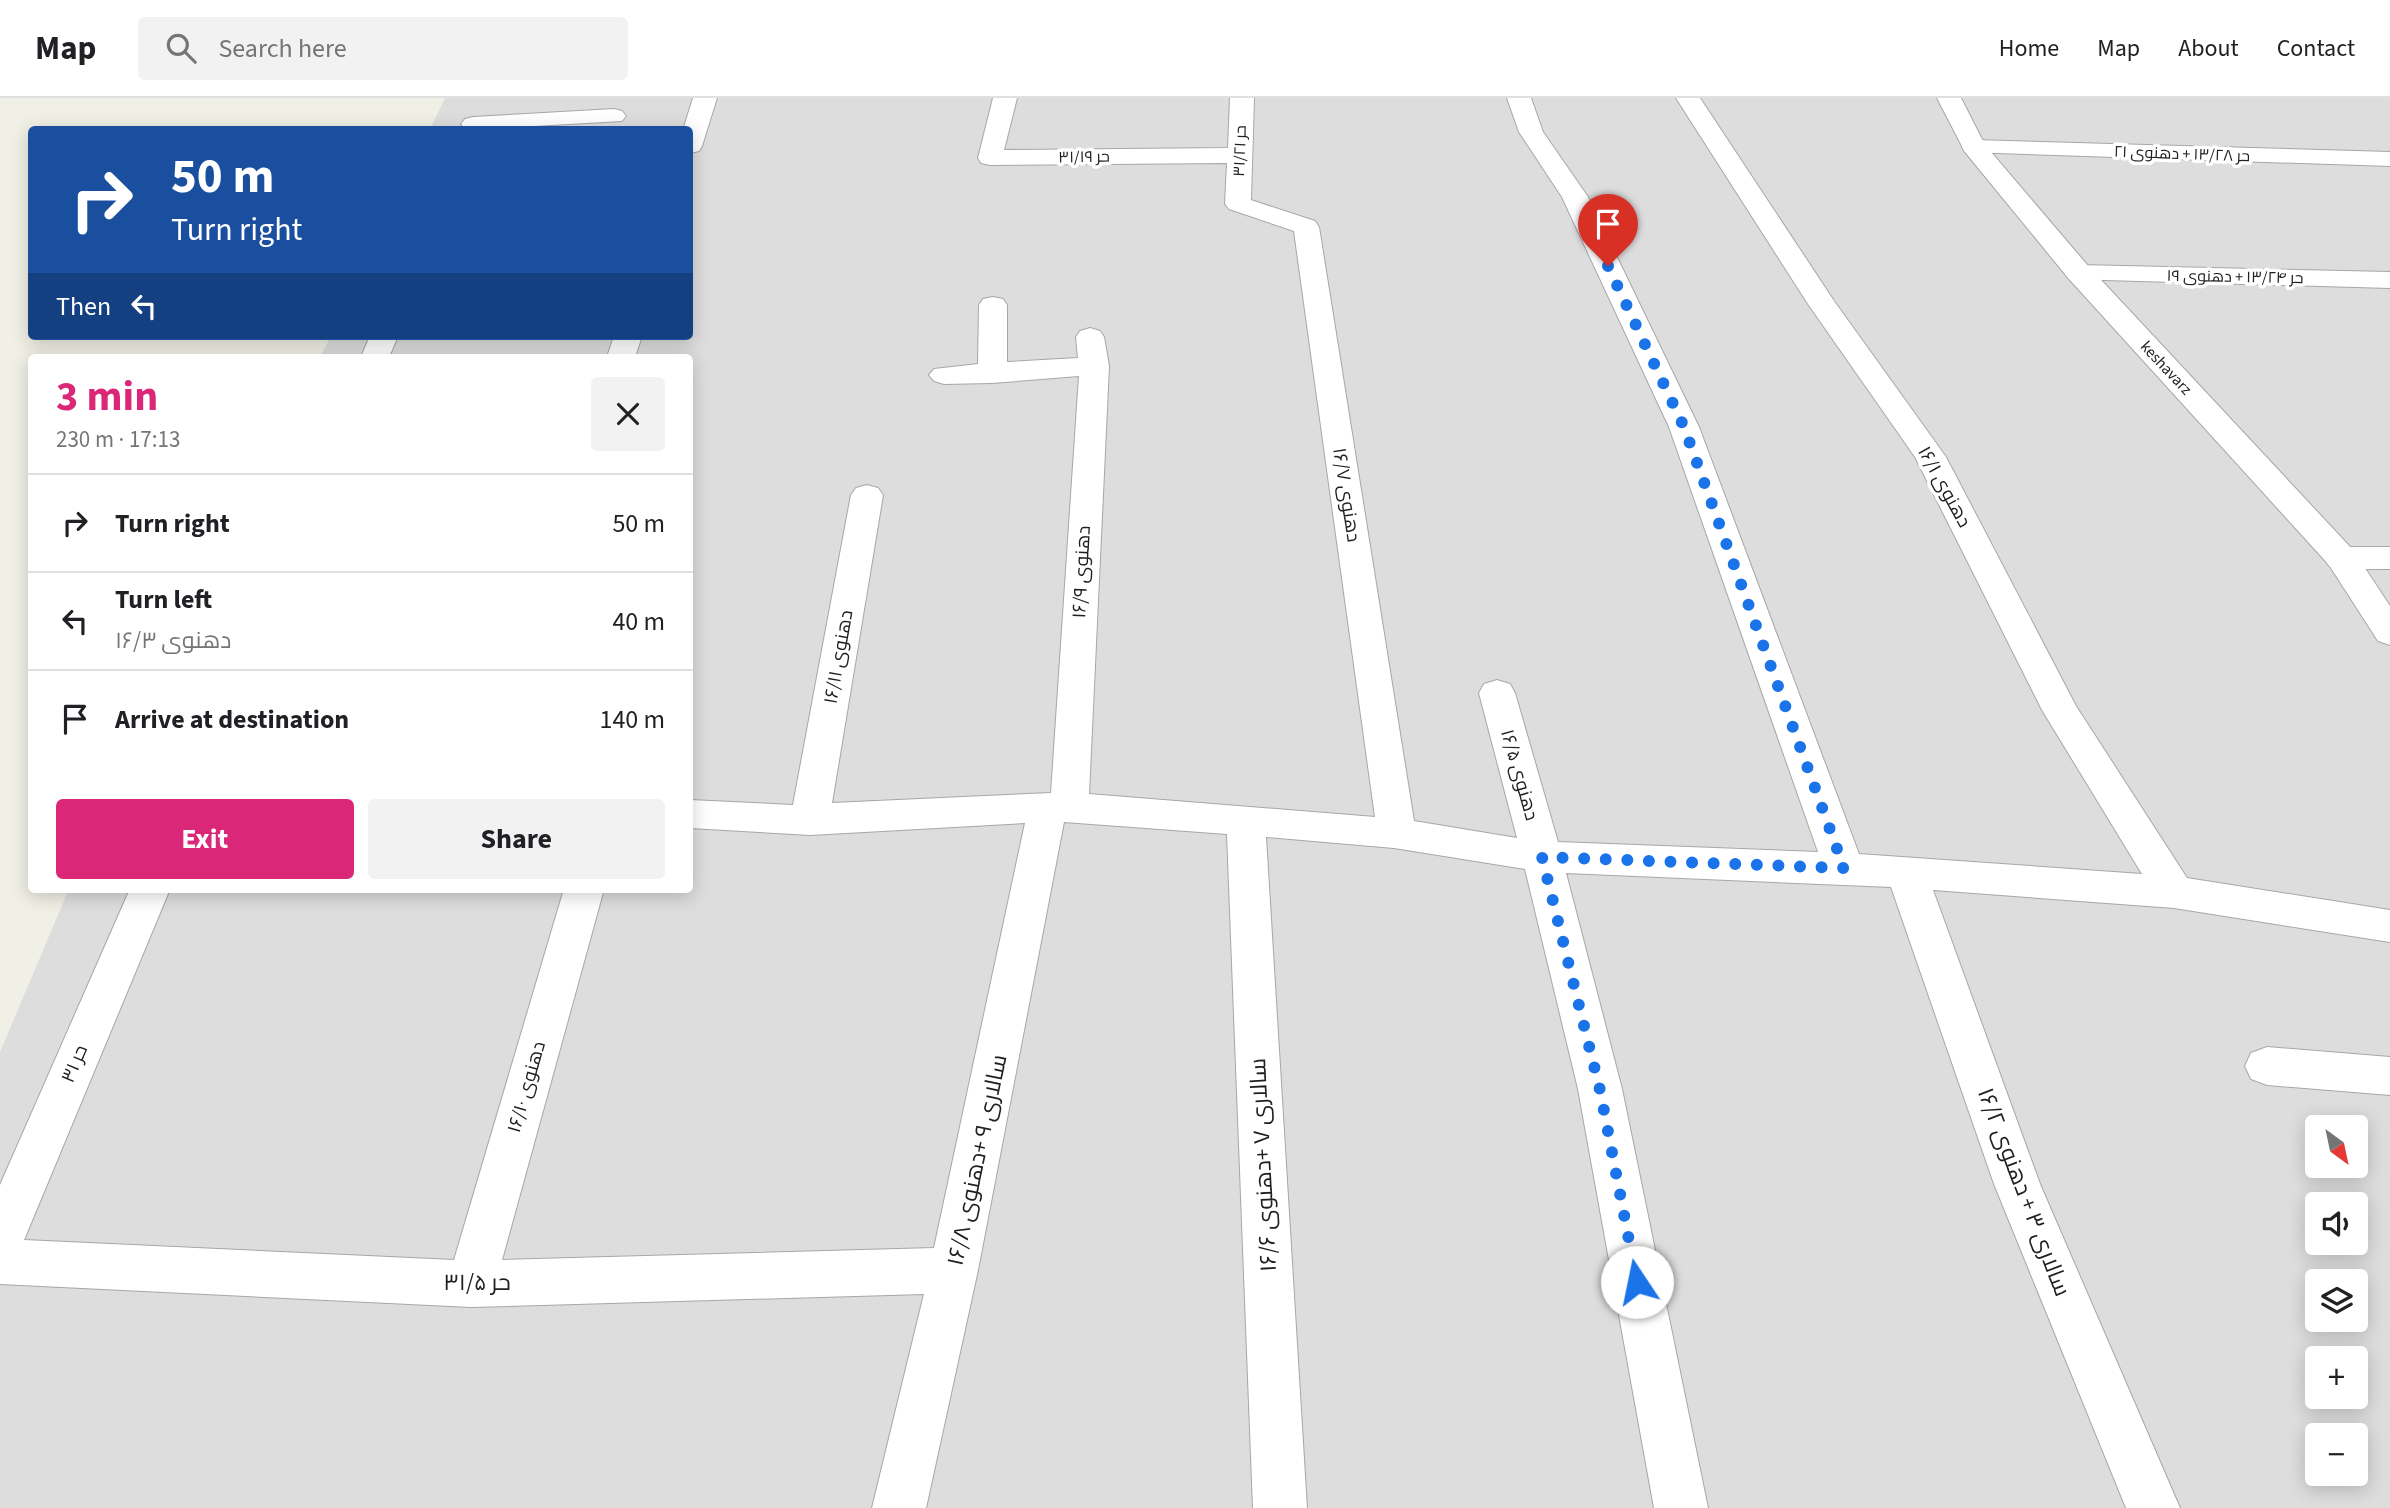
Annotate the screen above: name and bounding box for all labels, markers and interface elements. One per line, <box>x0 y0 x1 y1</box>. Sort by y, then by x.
search box <box>138 17 628 80</box>
text: Map <box>35 25 96 72</box>
icon: search <box>162 29 200 67</box>
text: Search here <box>218 30 347 67</box>
text: Home <box>1999 31 2059 66</box>
text: Map <box>2097 31 2140 66</box>
text: About <box>2178 31 2239 66</box>
text: Contact <box>2277 31 2355 66</box>
street label: حر ۳۱/۲۱ <box>1228 125 1252 177</box>
street label: حر ۱۳/۲۸ + دهنوی ۲۱ <box>2113 141 2251 167</box>
text: 50 m <box>171 142 275 212</box>
street label: حر ۳۱/۱۹ <box>1058 146 1110 168</box>
icon: right <box>56 154 147 245</box>
pin <box>1578 194 1638 266</box>
icon: arrive <box>1589 205 1627 243</box>
text: Turn right <box>171 207 302 253</box>
street label: حر ۱۳/۲۴ + دهنوی ۱۹ <box>2166 265 2304 289</box>
icon: left <box>125 287 163 325</box>
text: Then <box>56 288 111 325</box>
street label: keshavarz <box>2135 336 2197 400</box>
text: 3 min <box>56 367 158 427</box>
button: close <box>591 377 665 451</box>
text: 230 m · 17:13 <box>56 423 180 456</box>
street label: دهنوی ۱۶/۱ <box>1911 441 1977 533</box>
street label: دهنوی ۱۶/۷ <box>1325 446 1367 544</box>
icon: right <box>56 504 94 542</box>
text: Turn right <box>115 505 230 542</box>
text: 50 m <box>612 505 665 542</box>
street label: دهنوی ۱۶/۹ <box>1066 525 1098 619</box>
text: Turn left <box>115 581 212 618</box>
icon: left <box>56 602 94 640</box>
text: 40 m <box>612 603 665 640</box>
street label: دهنوی ۱۶/۱۱ <box>817 608 861 706</box>
text: دهنوی ۱۶/۳ <box>115 624 231 657</box>
icon: arrive <box>56 700 94 738</box>
text: Arrive at destination <box>115 701 349 738</box>
text: 140 m <box>599 701 665 738</box>
street label: دهنوی ۱۶/۵ <box>1493 726 1545 824</box>
button: Exit <box>56 799 354 879</box>
button: Share <box>368 799 665 879</box>
street label: دهنوی ۱۶/۱۰ <box>501 1038 553 1136</box>
street label: حر ۳۱ <box>55 1041 95 1087</box>
street label: سالاری ۹ +دهنوی ۱۶/۸ <box>939 1051 1015 1269</box>
street label: سالاری ۷ +دهنوی ۱۶/۶ <box>1241 1057 1285 1273</box>
street label: سالاری ۳ + دهنوی ۱۶/۲ <box>1969 1083 2079 1301</box>
north arrow <box>2305 1115 2368 1178</box>
map controls <box>2305 1115 2368 1486</box>
button: sound <box>2305 1192 2368 1255</box>
position arrow <box>1600 1245 1674 1319</box>
street label: حر ۳۱/۵ <box>443 1266 511 1299</box>
button: layers <box>2305 1269 2368 1332</box>
button: + <box>2305 1346 2368 1409</box>
button: − <box>2305 1423 2368 1486</box>

